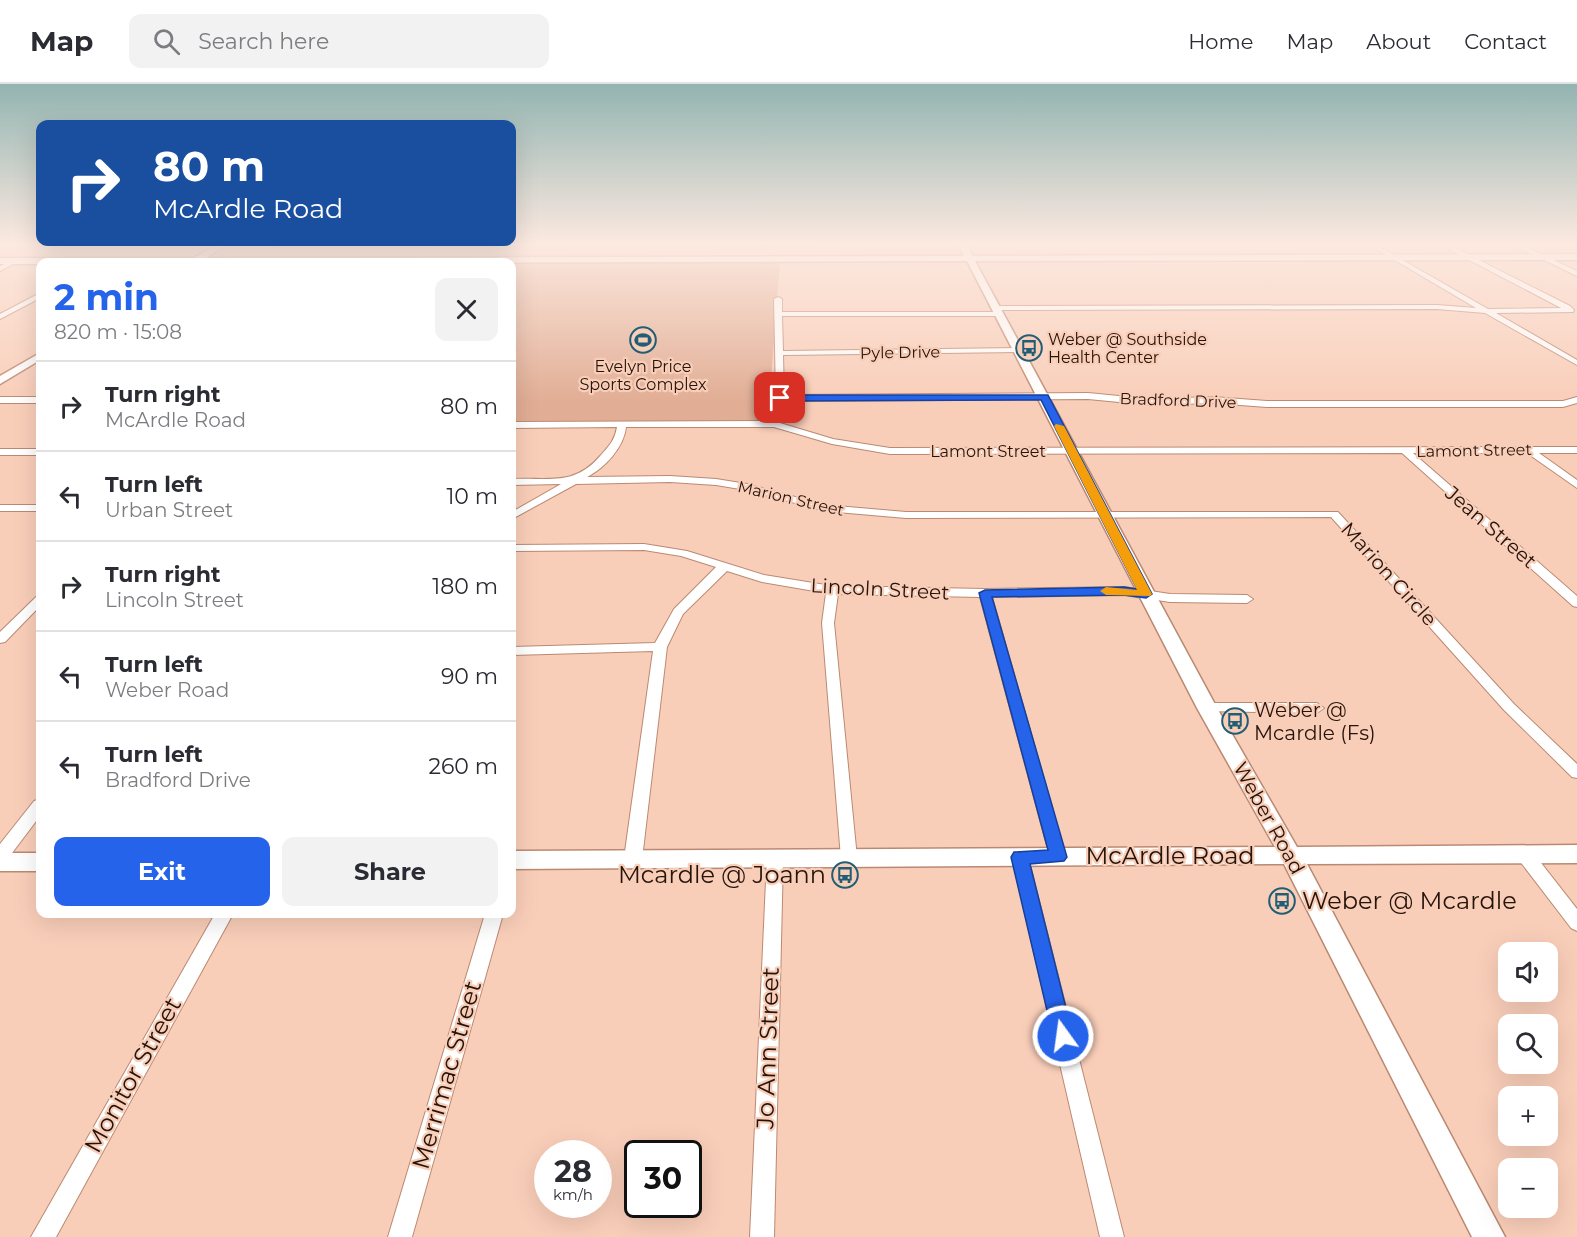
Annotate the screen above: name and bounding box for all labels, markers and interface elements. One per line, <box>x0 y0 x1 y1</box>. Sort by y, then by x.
search box <box>129 14 549 68</box>
text: Map <box>30 24 93 58</box>
icon: search <box>150 25 183 58</box>
text: Search here <box>198 28 329 55</box>
text: Home <box>1188 29 1253 54</box>
text: Map <box>1286 29 1333 54</box>
text: About <box>1366 29 1431 54</box>
text: Contact <box>1464 29 1547 54</box>
text: 80 m <box>153 140 265 192</box>
icon: right <box>54 144 132 222</box>
text: McArdle Road <box>153 192 343 225</box>
text: 2 min <box>54 275 159 319</box>
button: close <box>435 278 498 341</box>
text: 820 m · 15:08 <box>54 320 182 344</box>
sports icon: Evelyn Price Sports Complex <box>628 325 658 355</box>
place label: Weber @ Southside Health Center <box>1048 330 1207 367</box>
bus stop icon: Weber @ Southside Health Center <box>1014 333 1044 363</box>
street label: Pyle Drive <box>860 342 940 363</box>
place label: Evelyn Price Sports Complex <box>580 357 707 394</box>
pin <box>754 372 805 423</box>
text: Turn right <box>105 381 220 408</box>
icon: arrive <box>763 381 796 414</box>
street label: Bradford Drive <box>1119 389 1237 412</box>
icon: right <box>54 390 87 423</box>
text: 80 m <box>440 393 498 420</box>
text: McArdle Road <box>105 408 246 432</box>
street label: Lamont Street <box>1416 440 1533 461</box>
street label: Lamont Street <box>930 442 1046 461</box>
text: Turn left <box>105 471 203 498</box>
street label: Marion Street <box>736 477 846 520</box>
icon: left <box>54 480 87 513</box>
street label: Jean Street <box>1440 480 1541 573</box>
text: 10 m <box>446 483 498 510</box>
text: Urban Street <box>105 498 233 522</box>
street label: Marion Circle <box>1336 517 1442 631</box>
text: Turn right <box>105 561 220 588</box>
icon: right <box>54 570 87 603</box>
text: 180 m <box>432 573 498 600</box>
street label: Lincoln Street <box>810 573 950 605</box>
text: Lincoln Street <box>105 588 244 612</box>
text: Turn left <box>105 651 203 678</box>
icon: left <box>54 660 87 693</box>
text: 90 m <box>441 663 498 690</box>
text: Weber Road <box>105 678 229 702</box>
place label: Weber @ Mcardle (Fs) <box>1254 698 1376 745</box>
bus stop icon: Weber @ Mcardle (Fs) <box>1220 706 1250 736</box>
text: Turn left <box>105 741 203 768</box>
icon: left <box>54 750 87 783</box>
text: 260 m <box>428 753 498 780</box>
street label: Weber Road <box>1228 758 1310 878</box>
text: Bradford Drive <box>105 768 251 792</box>
button: Exit <box>54 837 270 906</box>
button: Share <box>282 837 498 906</box>
street label: McArdle Road <box>1085 841 1255 870</box>
place label: Mcardle @ Joann <box>618 860 826 889</box>
bus stop icon: Mcardle @ Joann <box>830 860 860 890</box>
bus stop icon: Weber @ Mcardle <box>1267 886 1297 916</box>
place label: Weber @ Mcardle <box>1302 886 1517 915</box>
map controls <box>1498 942 1558 1218</box>
button: sound <box>1498 942 1558 1002</box>
street label: Jo Ann Street <box>750 966 785 1130</box>
street label: Merrimac Street <box>406 977 487 1172</box>
street label: Monitor Street <box>78 992 187 1158</box>
position arrow <box>1031 1004 1095 1068</box>
button: search <box>1498 1014 1558 1074</box>
button: + <box>1498 1086 1558 1146</box>
speed limit sign: 30 <box>624 1140 702 1218</box>
text: 28 <box>554 1153 592 1190</box>
button: − <box>1498 1158 1558 1218</box>
text: km/h <box>553 1185 593 1204</box>

